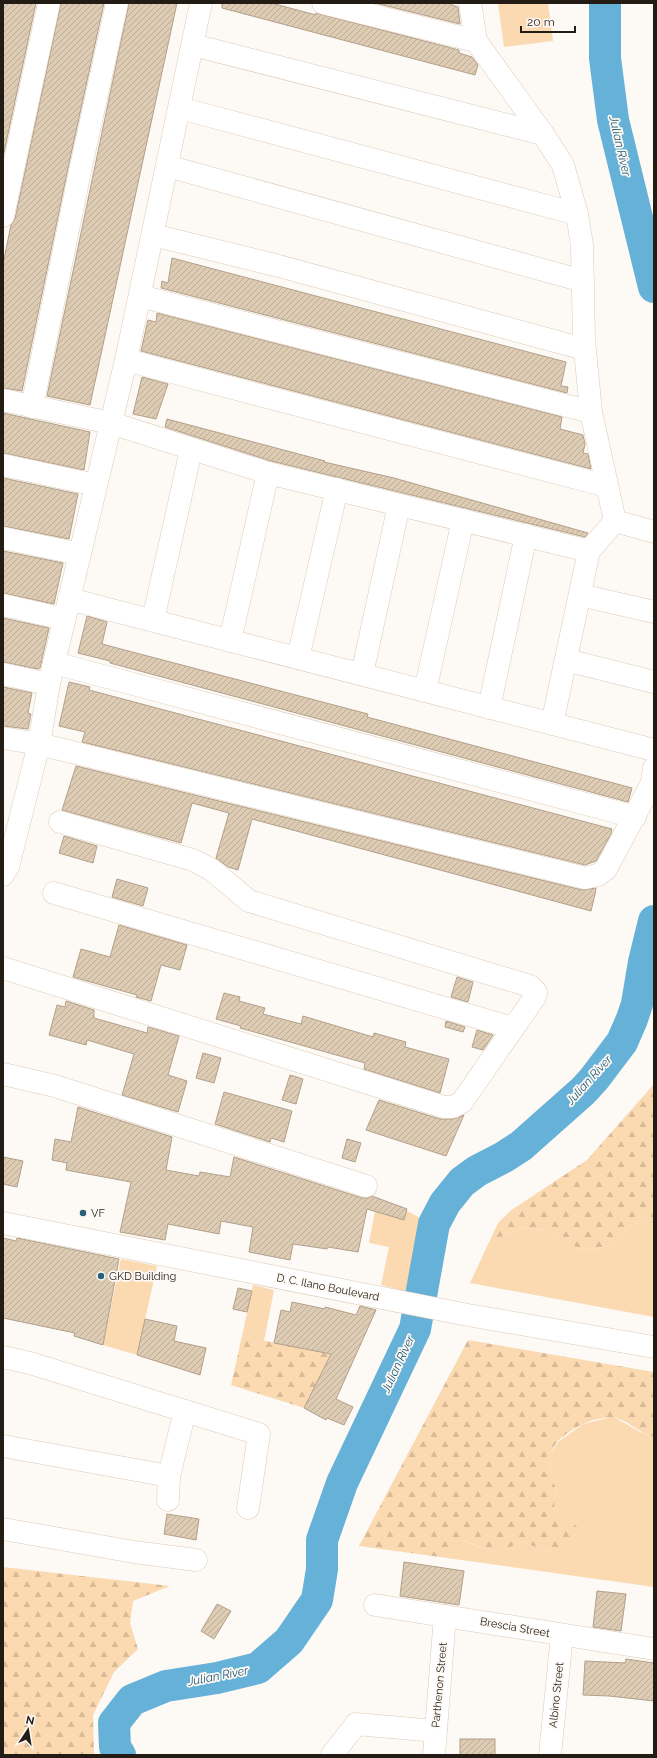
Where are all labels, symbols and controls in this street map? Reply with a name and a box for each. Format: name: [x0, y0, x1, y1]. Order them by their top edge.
scale bar: [521, 8, 575, 34]
text: 20 m: [527, 15, 555, 29]
water label: Julian River: [606, 114, 634, 178]
water label: Julian River: [563, 1052, 615, 1108]
place label: VF: [91, 1207, 105, 1220]
marker: VF: [78, 1208, 88, 1218]
place label: GKD Building: [109, 1270, 176, 1283]
marker: GKD Building: [96, 1271, 106, 1281]
street label: D. C. Ilano Boulevard: [275, 1271, 381, 1304]
water label: Julian River: [378, 1332, 418, 1396]
street label: Brescia Street: [479, 1615, 551, 1640]
street label: Parthenon Street: [429, 1641, 450, 1728]
street label: Albino Street: [547, 1661, 566, 1728]
water label: Julian River: [186, 1663, 250, 1689]
north arrow: [8, 1710, 48, 1750]
text: N: [25, 1713, 35, 1728]

